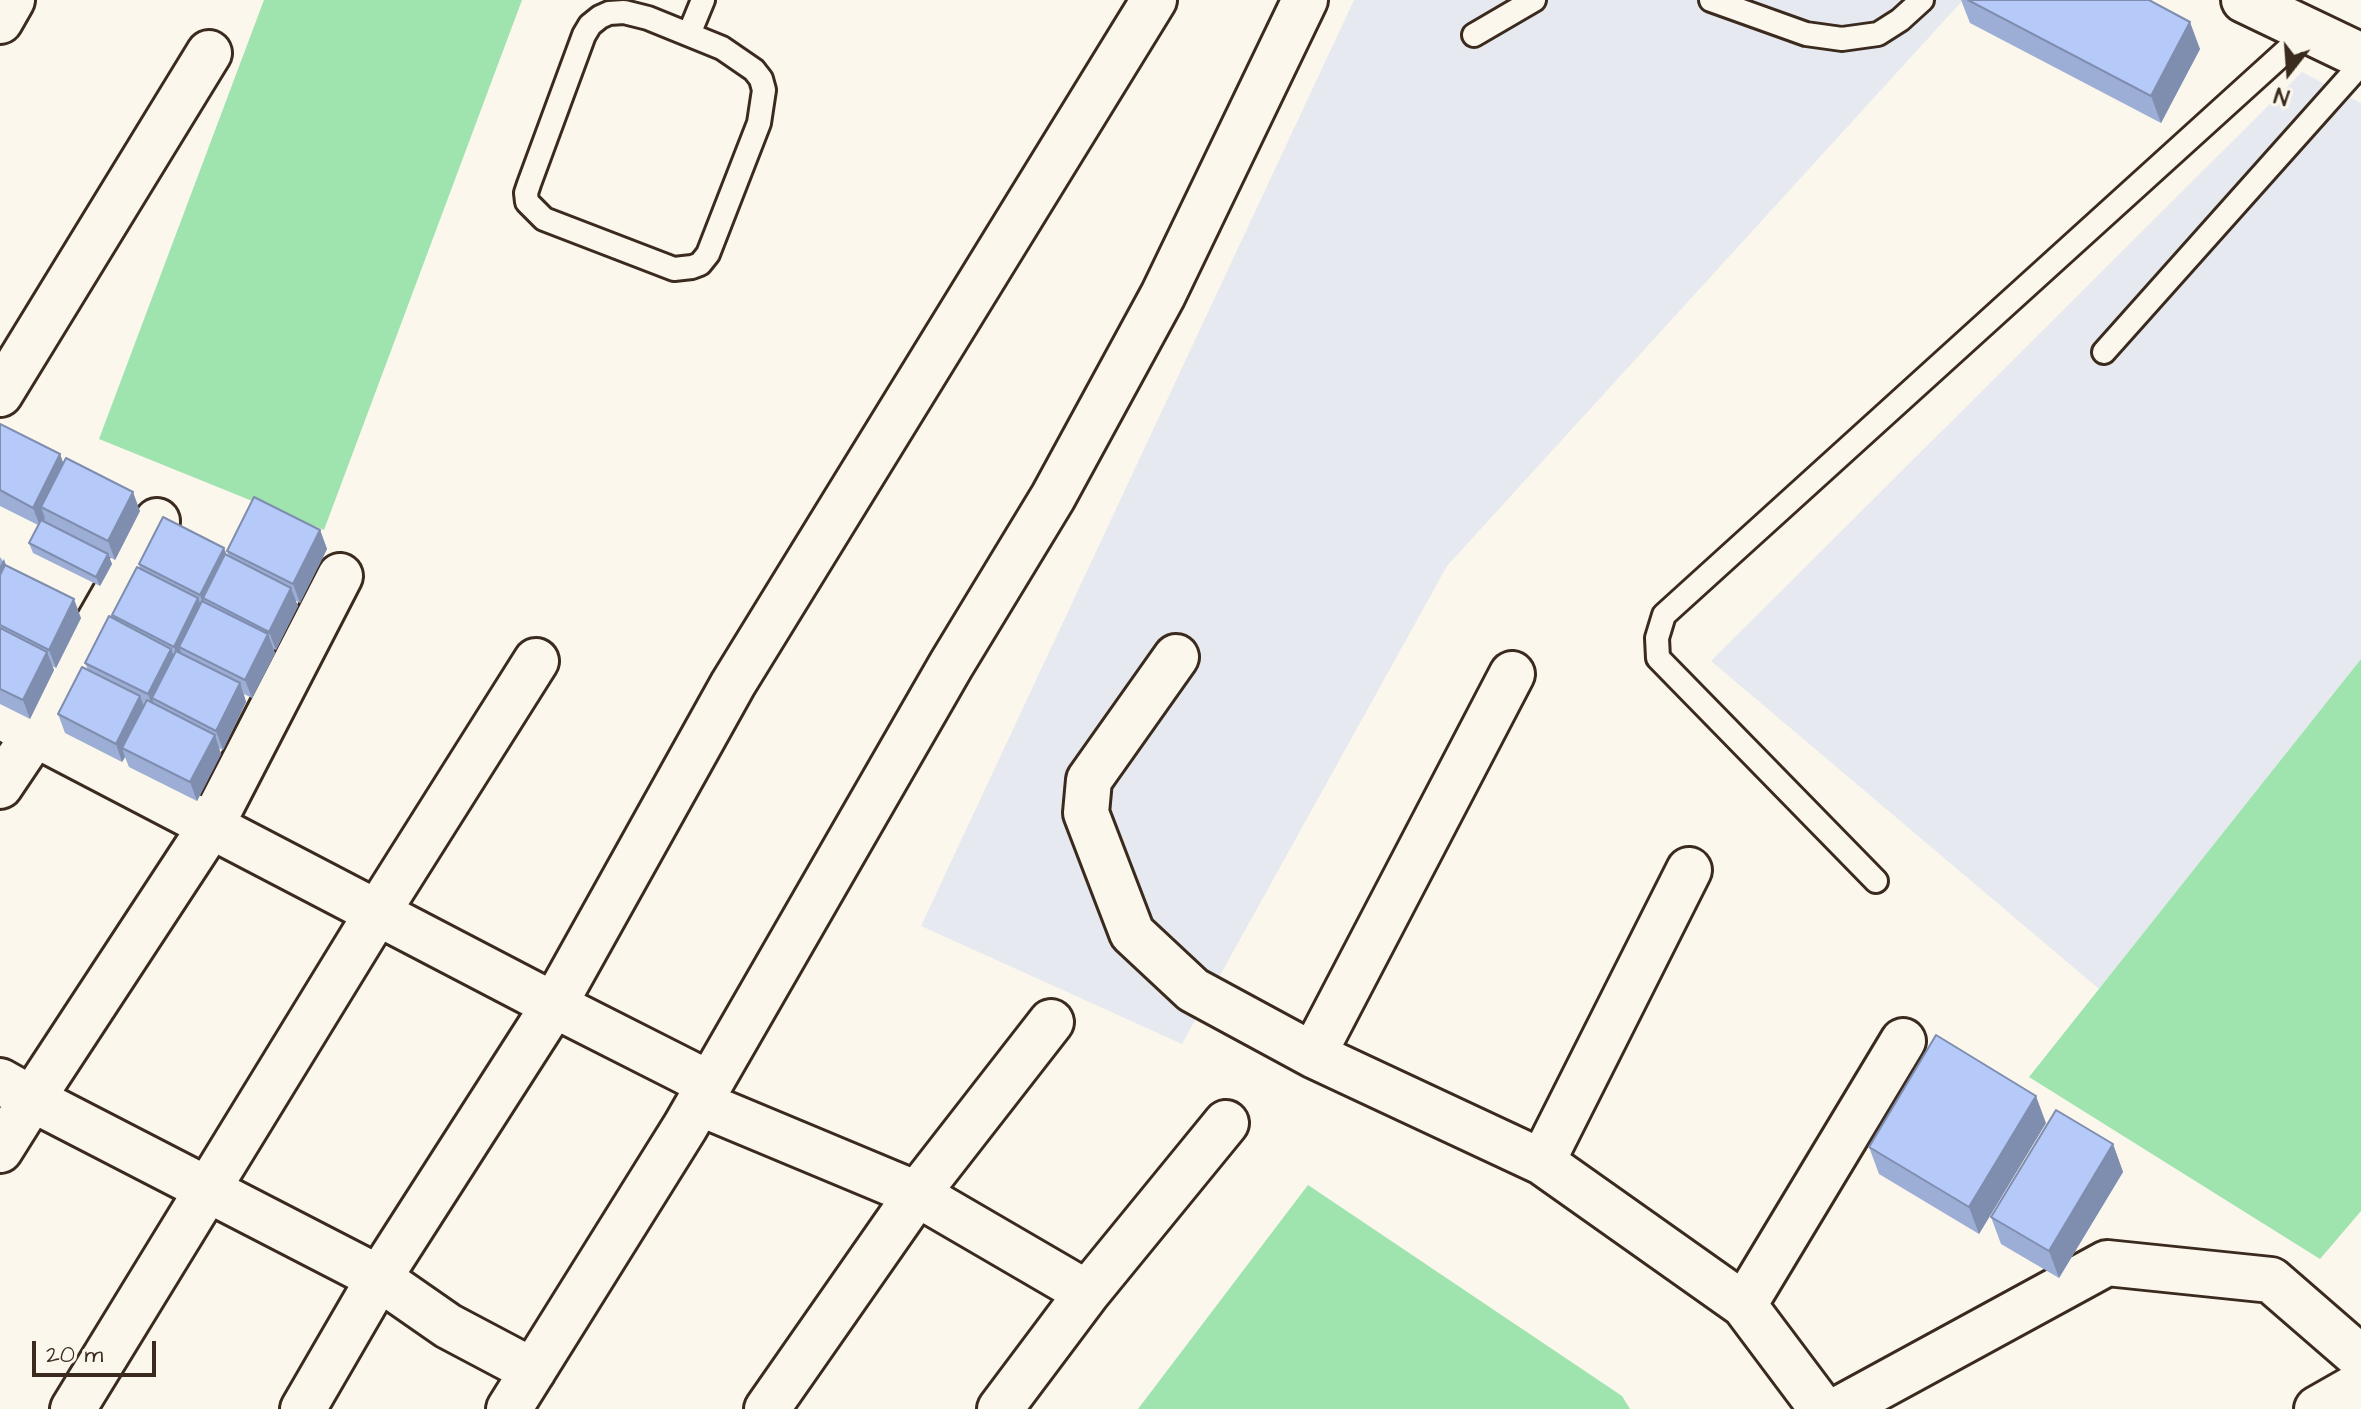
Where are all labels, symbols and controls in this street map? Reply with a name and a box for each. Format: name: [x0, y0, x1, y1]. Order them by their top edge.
north arrow: [2249, 32, 2329, 112]
text: N: [2271, 79, 2293, 112]
scale bar: [36, 1325, 160, 1375]
text: 20 m: [46, 1338, 103, 1372]

